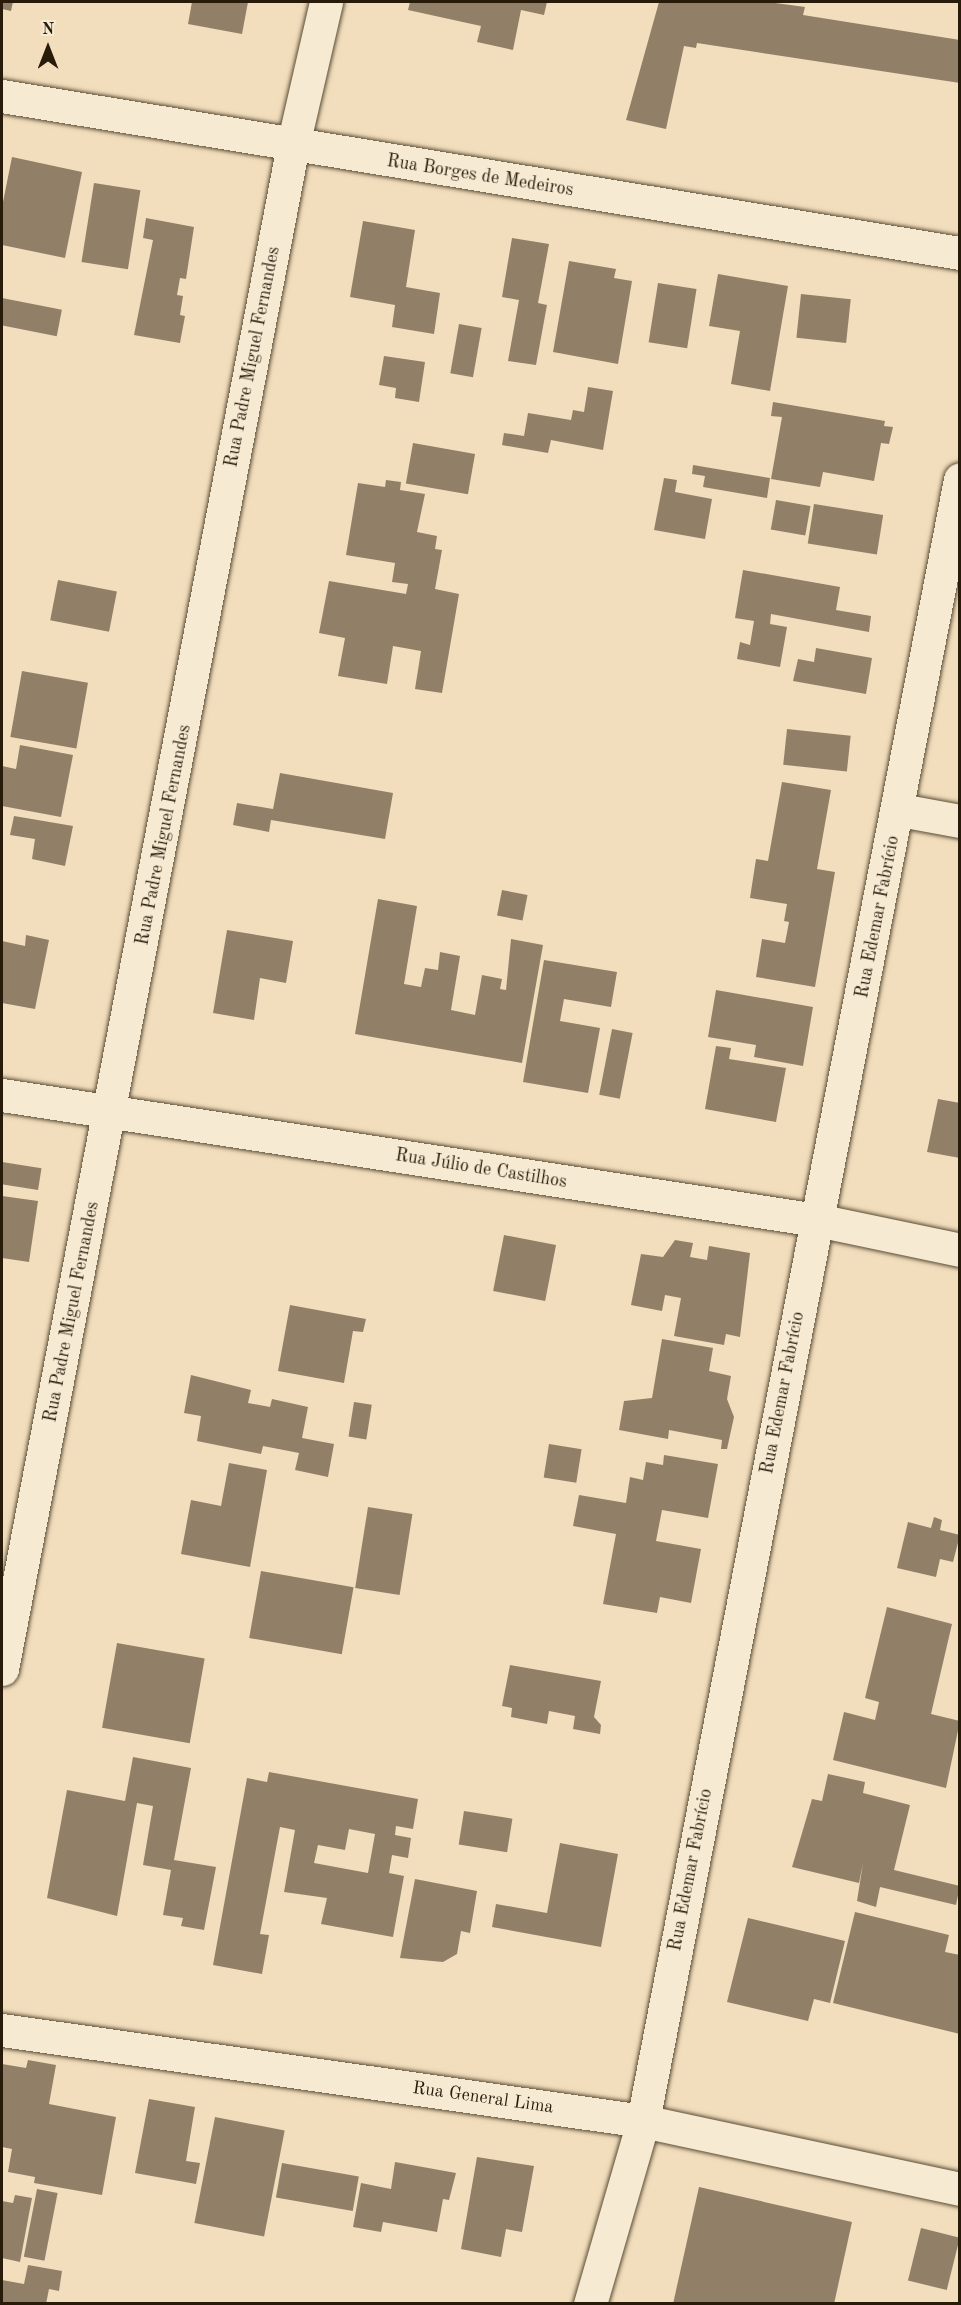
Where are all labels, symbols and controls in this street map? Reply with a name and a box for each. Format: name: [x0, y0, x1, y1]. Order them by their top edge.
north arrow: [18, 18, 78, 78]
text: N: [42, 22, 54, 38]
street label: Rua Borges de Medeiros: [385, 151, 575, 201]
street label: Rua Padre Miguel Fernandes: [221, 245, 285, 469]
street label: Rua Padre Miguel Fernandes: [132, 723, 196, 947]
street label: Rua Edemar Fabrício: [852, 834, 904, 1000]
street label: Rua Júlio de Castilhos: [394, 1145, 568, 1193]
street label: Rua Padre Miguel Fernandes: [40, 1200, 104, 1424]
street label: Rua Edemar Fabrício: [757, 1310, 809, 1476]
street label: Rua Edemar Fabrício: [665, 1787, 717, 1953]
street label: Rua General Lima: [411, 2077, 555, 2119]

